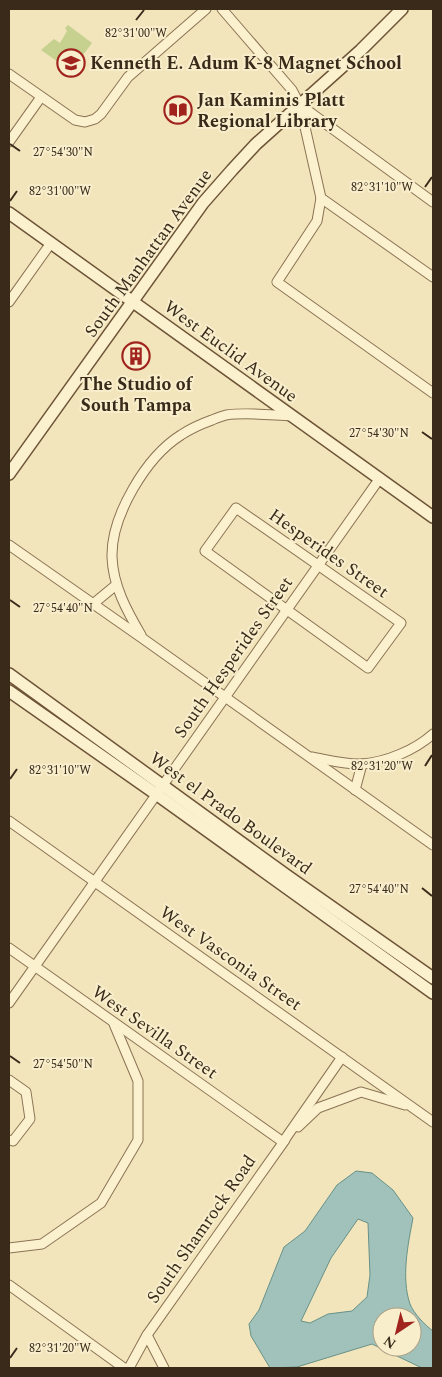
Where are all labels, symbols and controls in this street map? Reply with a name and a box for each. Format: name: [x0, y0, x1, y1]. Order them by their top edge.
text: 82°31'00"W: [105, 24, 167, 43]
school or university icon: Kenneth E. Adum K-8 Magnet School: [56, 48, 86, 78]
place label: Kenneth E. Adum K-8 Magnet School: [90, 50, 402, 77]
place label: Jan Kaminis Platt Regional Library: [197, 87, 345, 135]
library icon: Jan Kaminis Platt Regional Library: [163, 95, 193, 125]
text: 27°54'30"N: [33, 143, 93, 162]
street label: South Manhattan Avenue: [78, 163, 219, 343]
text: 82°31'10"W: [351, 178, 413, 197]
text: 82°31'00"W: [29, 182, 91, 201]
street label: West Euclid Avenue: [158, 294, 303, 409]
building icon: The Studio of South Tampa: [121, 341, 151, 371]
place label: The Studio of South Tampa: [80, 371, 193, 419]
text: 27°54'30"N: [349, 424, 409, 443]
street label: Hesperides Street: [263, 502, 394, 605]
street label: South Hesperides Street: [167, 571, 300, 744]
text: 27°54'40"N: [33, 599, 93, 618]
street label: West el Prado Boulevard: [144, 745, 318, 882]
text: 82°31'20"W: [351, 757, 413, 776]
text: 82°31'10"W: [29, 761, 91, 780]
text: 27°54'40"N: [349, 880, 409, 899]
street label: West Vasconia Street: [154, 899, 307, 1018]
street label: West Sevilla Street: [86, 979, 223, 1086]
text: 27°54'50"N: [33, 1055, 93, 1074]
street label: South Shamrock Road: [140, 1149, 263, 1309]
north arrow: [372, 1307, 422, 1357]
text: N: [379, 1330, 401, 1354]
text: 82°31'20"W: [29, 1339, 91, 1358]

